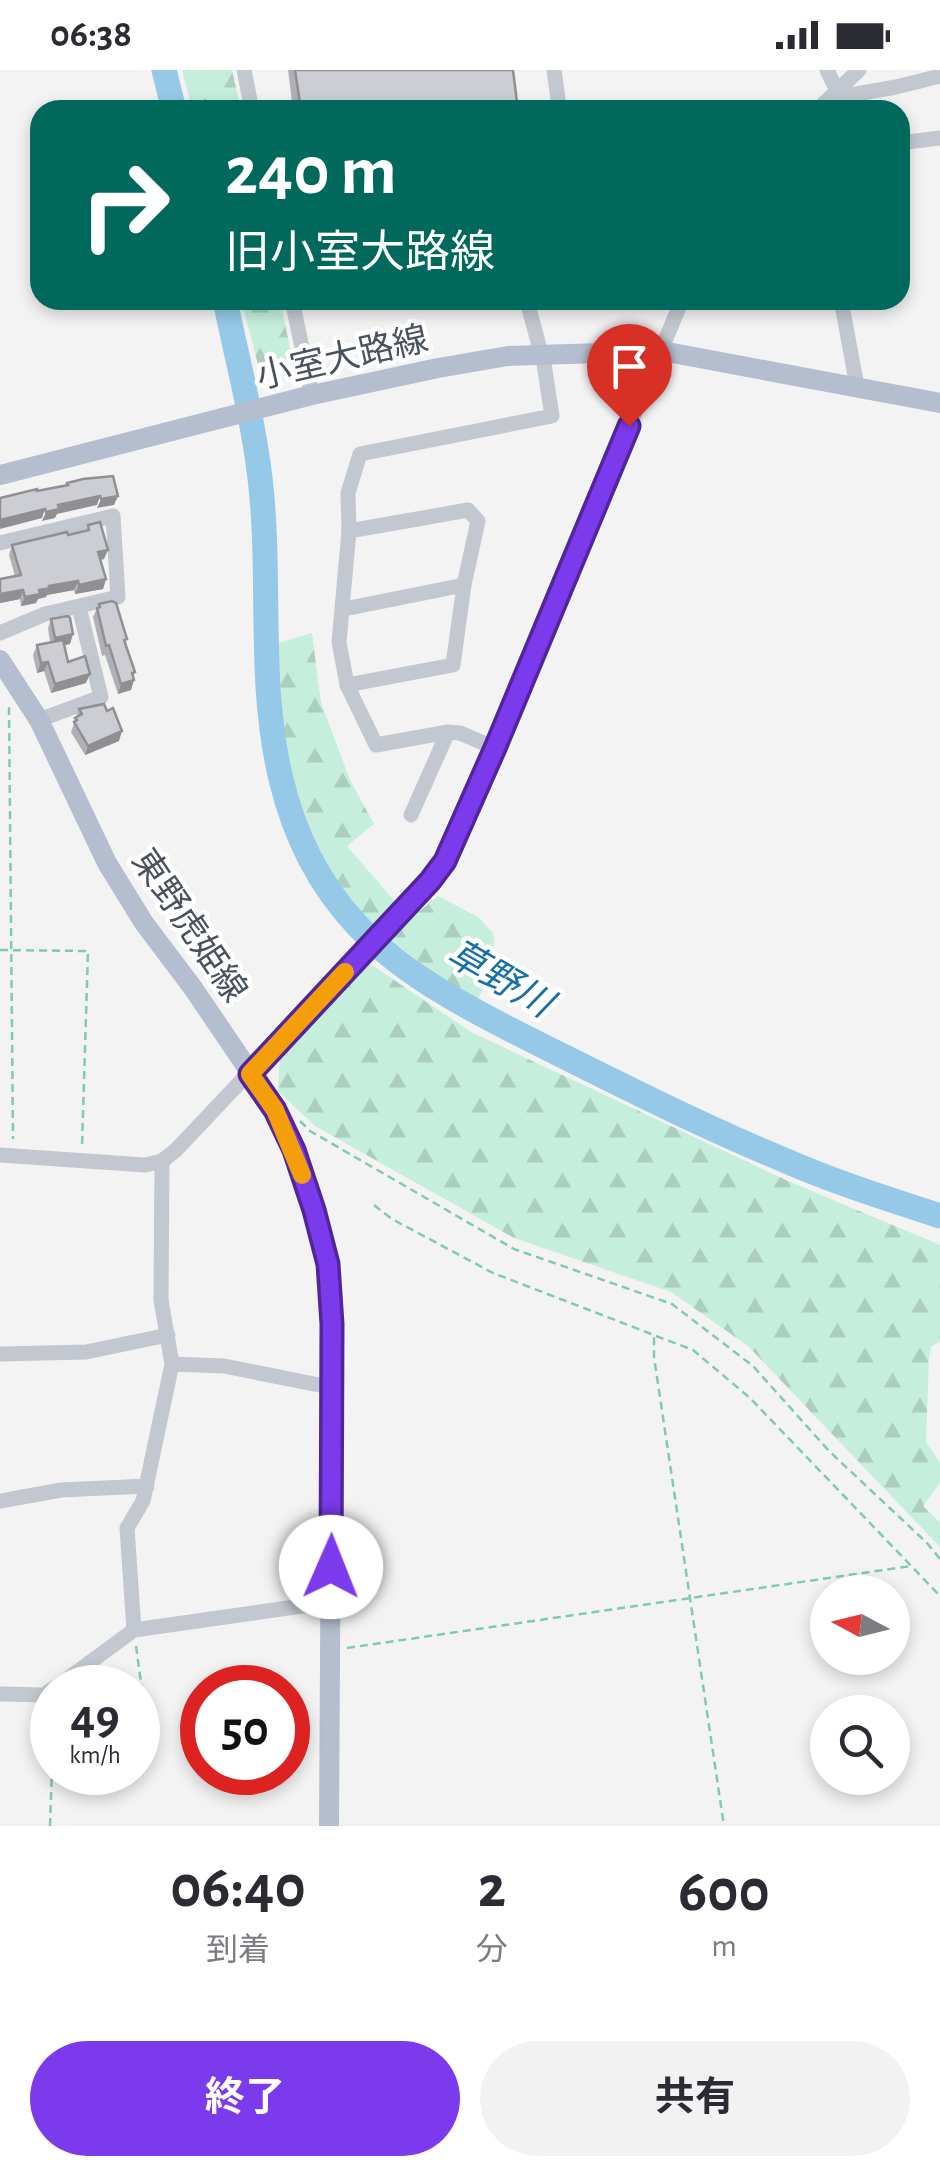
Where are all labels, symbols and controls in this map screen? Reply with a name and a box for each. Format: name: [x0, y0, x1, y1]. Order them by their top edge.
text: 06:38: [50, 16, 132, 54]
text: 240 m: [225, 137, 397, 207]
icon: right: [60, 140, 190, 270]
text: 旧小室大路線: [225, 231, 495, 276]
street label: 小室大路線: [253, 320, 432, 395]
pin: [587, 324, 672, 427]
icon: arrive: [602, 339, 657, 394]
street label: 東野虎姫線: [125, 842, 254, 1008]
water label: 草野川: [440, 933, 562, 1027]
position arrow: [279, 1515, 383, 1619]
north arrow: [810, 1575, 910, 1675]
map controls: [810, 1575, 910, 1795]
speed limit sign: 50: [180, 1665, 310, 1795]
text: 49: [70, 1693, 120, 1743]
button: search: [810, 1695, 910, 1795]
text: km/h: [69, 1743, 121, 1768]
text: 06:40: [170, 1858, 306, 1918]
text: 2: [478, 1858, 506, 1918]
text: 600: [678, 1862, 770, 1922]
text: m: [711, 1930, 737, 1962]
text: 到着: [206, 1934, 270, 1966]
text: 分: [476, 1934, 508, 1966]
button: 終了: [30, 2041, 460, 2156]
button: 共有: [480, 2041, 910, 2156]

